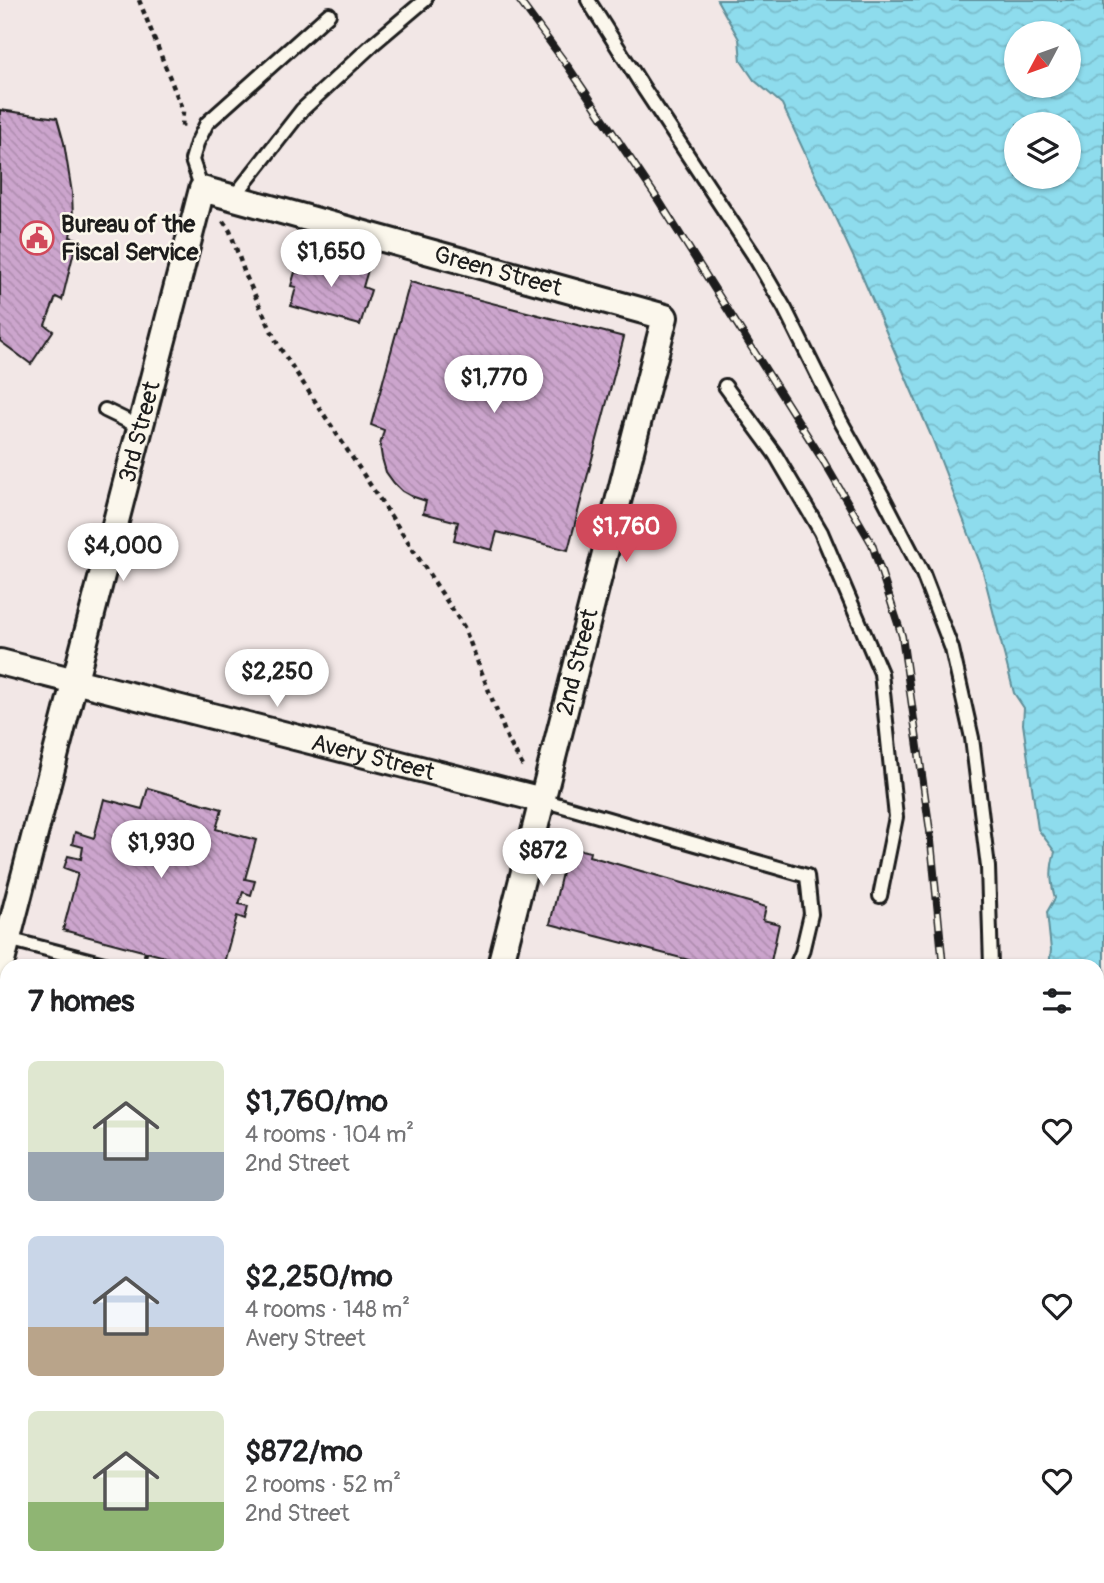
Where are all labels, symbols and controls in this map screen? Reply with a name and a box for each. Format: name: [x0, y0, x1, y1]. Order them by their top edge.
north arrow: [1004, 21, 1082, 98]
map controls: [1004, 21, 1081, 189]
button: layers: [1004, 112, 1081, 189]
place label: Bureau of the Fiscal Service: [61, 210, 199, 267]
public building icon: Bureau of the Fiscal Service: [18, 219, 56, 257]
pin: $1,650: [274, 230, 388, 289]
text: $1,650: [297, 237, 365, 266]
street label: Green Street: [431, 240, 565, 303]
pin: $1,770: [437, 356, 551, 415]
text: $1,770: [460, 363, 528, 392]
street label: 3rd Street: [113, 378, 167, 486]
pin: $1,760: [569, 504, 683, 564]
text: $1,760: [592, 512, 660, 541]
pin: $4,000: [66, 524, 180, 583]
text: $4,000: [84, 531, 162, 560]
street label: 2nd Street: [550, 605, 605, 719]
pin: $2,250: [220, 650, 334, 709]
text: $2,250: [241, 657, 313, 686]
street label: Avery Street: [308, 728, 438, 787]
pin: $1,930: [104, 820, 218, 880]
text: $1,930: [127, 828, 195, 857]
pin: $872: [502, 828, 584, 888]
text: $872: [518, 836, 568, 865]
icon: filters: [1038, 982, 1076, 1020]
text: 7 homes: [28, 983, 135, 1020]
text: $1,760/mo: [245, 1083, 388, 1120]
icon: home: [84, 1089, 168, 1173]
icon: heart: [1038, 1112, 1076, 1150]
text: 4 rooms · 104 m²: [245, 1120, 414, 1149]
text: 2nd Street: [245, 1149, 350, 1178]
text: $2,250/mo: [245, 1258, 393, 1295]
icon: home: [84, 1264, 168, 1348]
icon: heart: [1038, 1287, 1076, 1325]
text: 4 rooms · 148 m²: [245, 1295, 410, 1324]
text: Avery Street: [245, 1324, 366, 1353]
text: $872/mo: [245, 1433, 363, 1470]
icon: home: [84, 1439, 168, 1523]
icon: heart: [1038, 1462, 1076, 1500]
text: 2 rooms · 52 m²: [245, 1470, 401, 1499]
text: 2nd Street: [245, 1499, 350, 1528]

